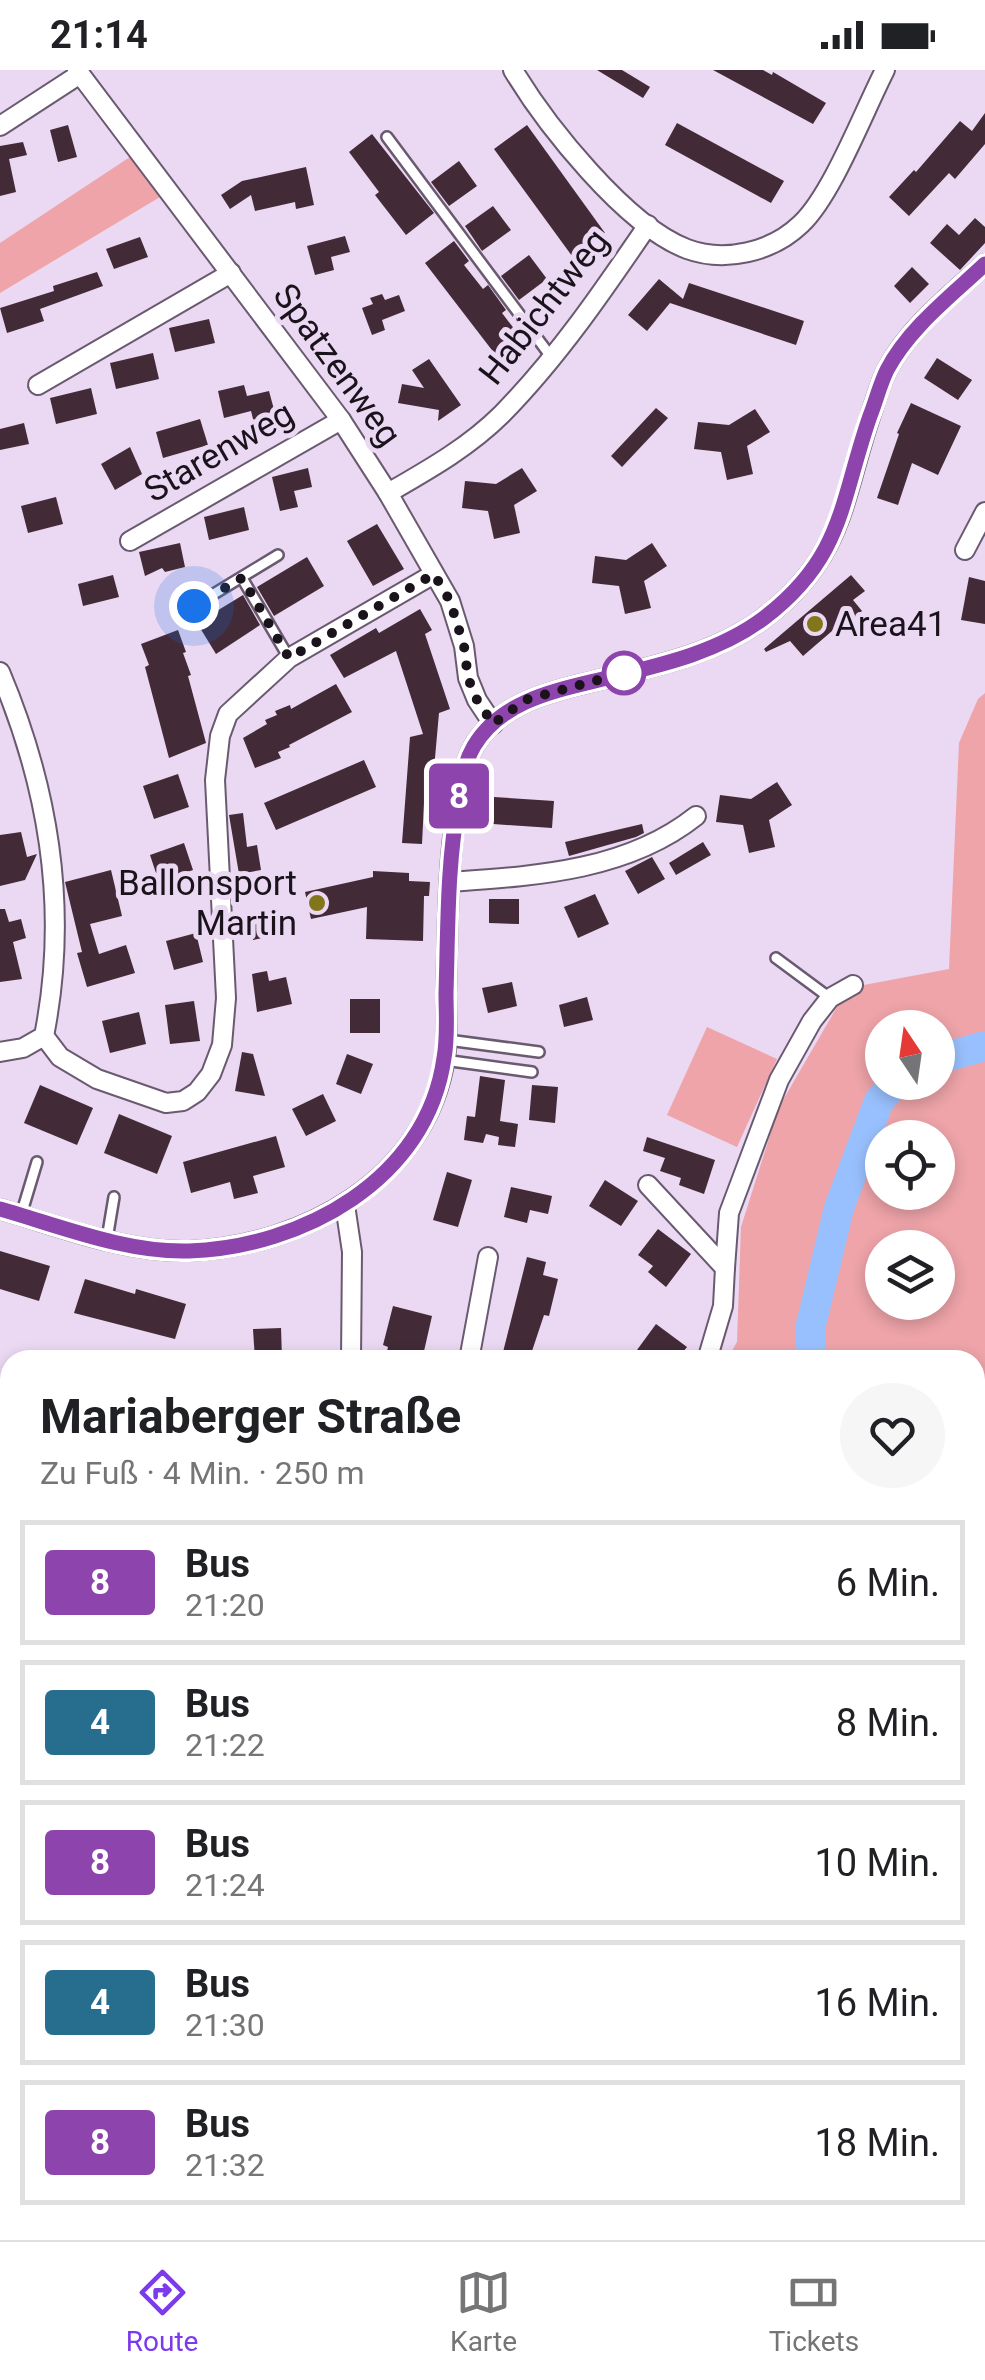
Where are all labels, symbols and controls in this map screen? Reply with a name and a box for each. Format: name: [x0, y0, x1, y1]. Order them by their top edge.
text: 21:14: [50, 13, 148, 57]
street label: Habichtweg: [471, 221, 617, 393]
street label: Spatzenweg: [264, 276, 410, 454]
street label: Starenweg: [137, 393, 301, 511]
your location: [169, 581, 219, 631]
place label: Area41: [835, 604, 946, 645]
marker: Area41: [804, 613, 826, 635]
unlabelled marker: [603, 652, 645, 694]
line badge: 8: [426, 764, 492, 828]
text: 8: [449, 776, 469, 817]
place label: Ballonsport Martin: [118, 863, 297, 944]
marker: Ballonsport Martin: [306, 892, 328, 914]
north arrow: [865, 1010, 955, 1100]
map controls: [865, 1010, 955, 1320]
button: locate: [865, 1120, 955, 1210]
button: layers: [865, 1230, 955, 1320]
button: heart: [840, 1383, 945, 1488]
text: Mariaberger Straße: [40, 1388, 461, 1445]
text: Zu Fuß · 4 Min. · 250 m: [40, 1454, 365, 1492]
text: Bus: [185, 1542, 250, 1586]
text: 6 Min.: [836, 1561, 940, 1605]
text: 8: [90, 1562, 110, 1603]
text: 21:20: [185, 1586, 265, 1624]
text: Bus: [185, 1682, 250, 1726]
text: 8 Min.: [836, 1701, 940, 1745]
text: 4: [90, 1702, 110, 1743]
text: 21:22: [185, 1726, 265, 1764]
text: Bus: [185, 1822, 250, 1866]
text: 10 Min.: [814, 1841, 940, 1885]
text: 8: [90, 1842, 110, 1883]
text: 21:24: [185, 1866, 265, 1904]
text: Bus: [185, 1962, 250, 2006]
text: 16 Min.: [814, 1981, 940, 2025]
text: 4: [90, 1982, 110, 2023]
text: 21:30: [185, 2006, 265, 2044]
text: Bus: [185, 2102, 250, 2146]
text: 18 Min.: [814, 2121, 940, 2165]
text: 8: [90, 2122, 110, 2163]
text: 21:32: [185, 2146, 265, 2184]
tab: Route: [126, 2265, 198, 2358]
tab: Karte: [450, 2265, 517, 2358]
tab: Tickets: [769, 2265, 859, 2358]

